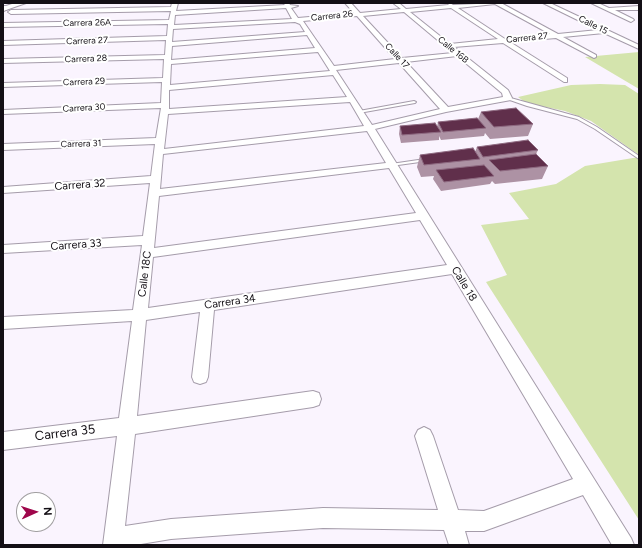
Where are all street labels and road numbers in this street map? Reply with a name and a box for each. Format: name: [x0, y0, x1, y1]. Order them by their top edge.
street label: Carrera 26: [311, 8, 353, 24]
street label: Calle 15: [577, 13, 609, 37]
street label: Carrera 26A: [63, 17, 111, 29]
street label: Carrera 27: [506, 30, 548, 46]
street label: Calle 16B: [435, 34, 471, 66]
street label: Carrera 27: [66, 35, 108, 47]
street label: Calle 17: [383, 41, 411, 71]
street label: Carrera 28: [65, 53, 107, 65]
street label: Carrera 29: [63, 76, 105, 88]
street label: Carrera 30: [62, 101, 106, 115]
street label: Carrera 31: [61, 138, 101, 150]
street label: Carrera 32: [54, 177, 106, 193]
street label: Carrera 33: [50, 237, 102, 253]
street label: Calle 18C: [136, 250, 154, 298]
street label: Calle 18: [448, 264, 480, 304]
street label: Carrera 34: [203, 292, 257, 312]
street label: Carrera 35: [34, 422, 96, 444]

